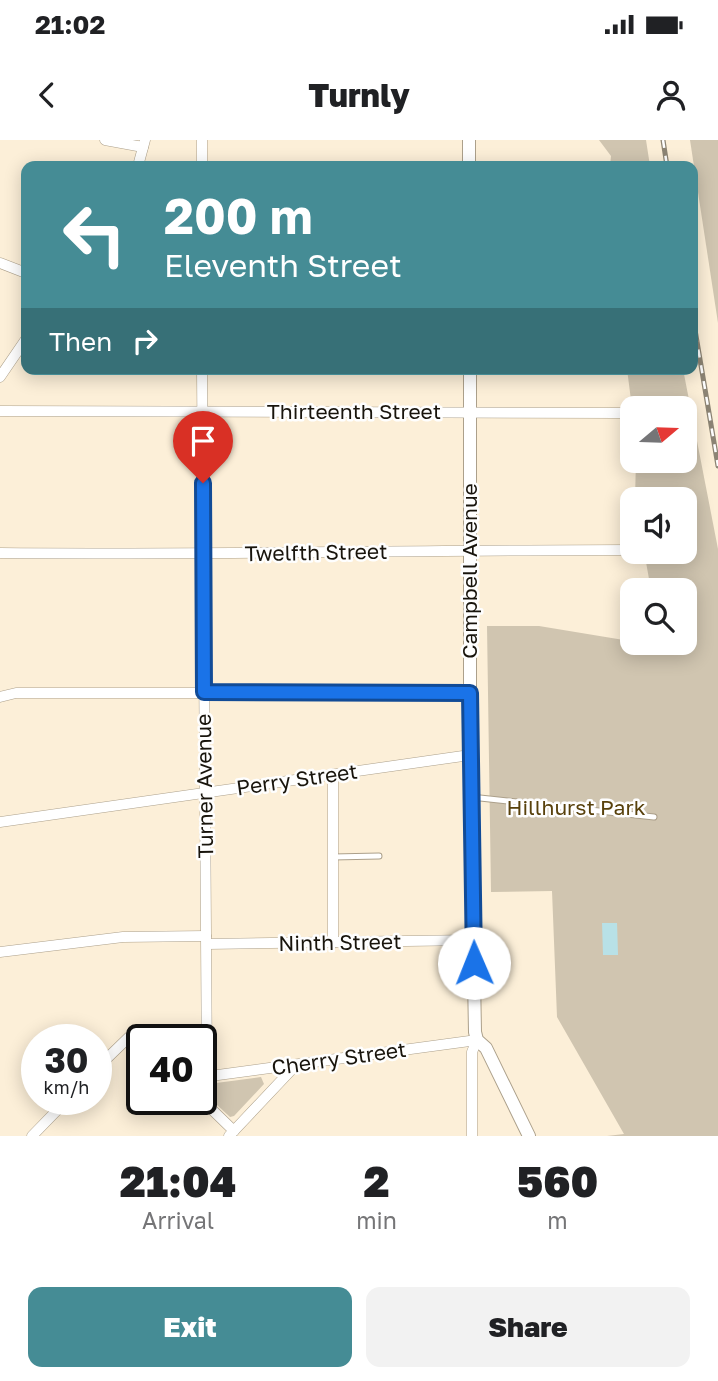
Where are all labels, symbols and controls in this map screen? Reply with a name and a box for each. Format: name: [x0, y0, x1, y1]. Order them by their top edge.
text: 21:02: [35, 9, 105, 40]
icon: back: [28, 76, 66, 114]
text: Turnly: [308, 76, 410, 114]
icon: person: [652, 76, 690, 114]
text: 200 m: [164, 186, 313, 245]
icon: left: [49, 189, 140, 280]
text: Eleventh Street: [164, 246, 402, 284]
icon: right: [126, 322, 164, 360]
text: Then: [49, 326, 112, 357]
north arrow: [620, 396, 696, 472]
map controls: [620, 396, 697, 655]
street label: Thirteenth Street: [267, 398, 441, 424]
pin: [173, 411, 233, 483]
icon: arrive: [184, 422, 222, 460]
street label: Campbell Avenue: [456, 483, 482, 659]
button: sound: [620, 487, 697, 564]
street label: Twelfth Street: [244, 538, 388, 566]
button: search: [620, 578, 697, 655]
street label: Turner Avenue: [190, 713, 218, 859]
street label: Perry Street: [235, 758, 359, 800]
park label: Hillhurst Park: [506, 794, 646, 820]
position arrow: [437, 926, 511, 1000]
street label: Ninth Street: [278, 928, 402, 956]
speed limit sign: 40: [126, 1024, 217, 1115]
street label: Cherry Street: [270, 1036, 408, 1080]
text: 30: [44, 1039, 89, 1081]
text: km/h: [44, 1076, 89, 1098]
text: 21:04: [120, 1156, 236, 1206]
text: 2: [363, 1156, 390, 1206]
text: 560: [517, 1156, 598, 1206]
text: Arrival: [142, 1206, 214, 1234]
text: min: [356, 1206, 397, 1234]
text: m: [547, 1206, 568, 1234]
button: Exit: [28, 1287, 352, 1367]
button: Share: [366, 1287, 690, 1367]

